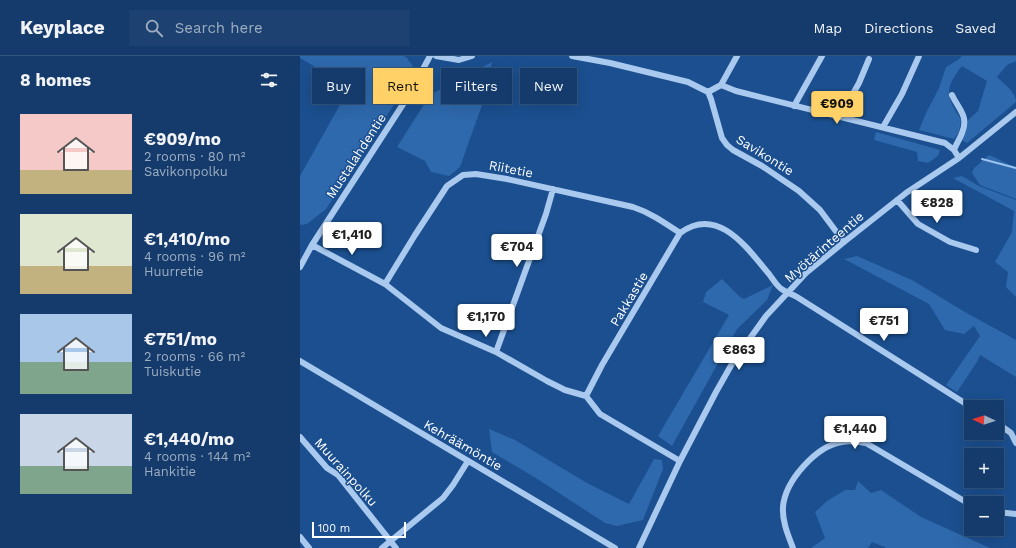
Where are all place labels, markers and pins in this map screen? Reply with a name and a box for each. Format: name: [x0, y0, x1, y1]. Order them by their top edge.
pin: €909: [813, 91, 861, 125]
pin: €828: [913, 190, 961, 224]
pin: €1,410: [319, 222, 385, 256]
pin: €704: [493, 234, 541, 268]
pin: €1,170: [453, 304, 519, 338]
pin: €751: [860, 308, 908, 342]
pin: €863: [715, 337, 763, 371]
pin: €1,440: [822, 416, 888, 450]

